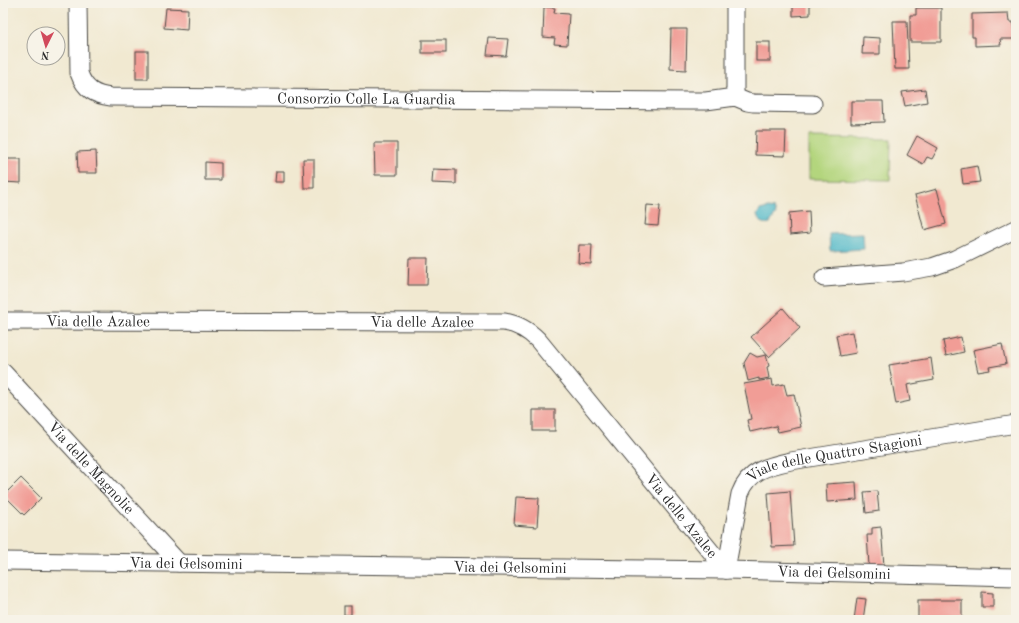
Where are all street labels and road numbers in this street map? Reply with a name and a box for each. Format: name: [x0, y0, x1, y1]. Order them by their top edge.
street label: Consorzio Colle La Guardia: [277, 92, 456, 108]
street label: Via delle Azalee: [46, 315, 150, 330]
street label: Via delle Azalee: [370, 316, 474, 331]
street label: Via delle Magnolie: [44, 420, 136, 518]
street label: Viale delle Quattro Stagioni: [744, 434, 923, 486]
street label: Via delle Azalee: [642, 472, 719, 562]
street label: Via dei Gelsomini: [129, 557, 243, 573]
street label: Via dei Gelsomini: [453, 561, 567, 577]
street label: Via dei Gelsomini: [777, 565, 891, 583]

